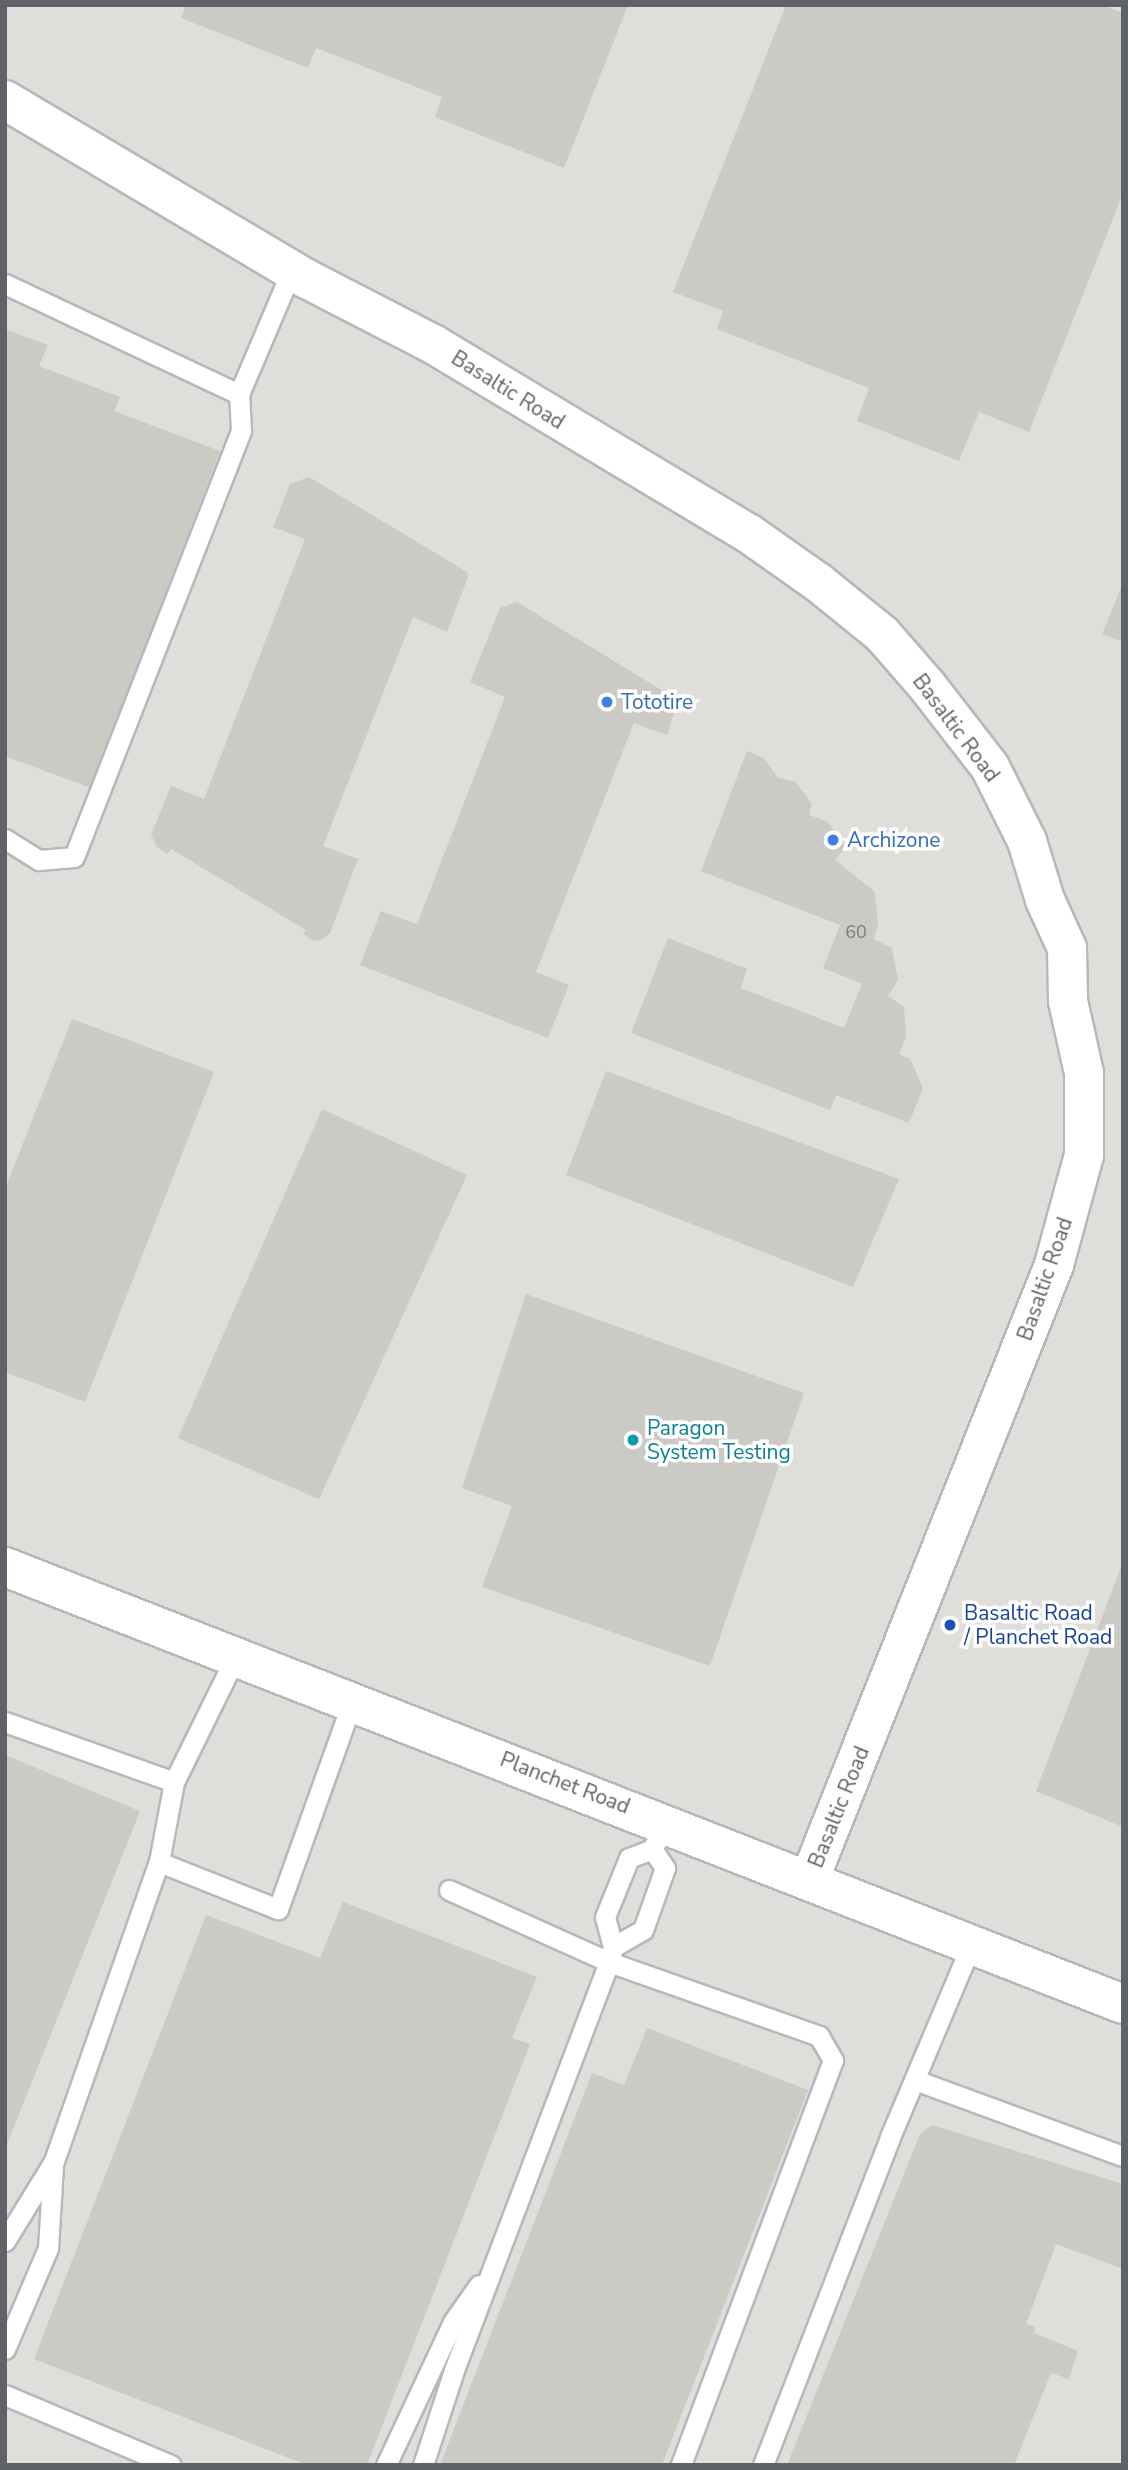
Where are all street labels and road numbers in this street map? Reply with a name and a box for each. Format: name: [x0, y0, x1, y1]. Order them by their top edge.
street label: Basaltic Road: [447, 345, 569, 435]
street label: Basaltic Road: [907, 669, 1005, 787]
street label: Basaltic Road: [1012, 1214, 1078, 1344]
street label: Basaltic Road: [803, 1743, 875, 1871]
street label: Planchet Road: [497, 1747, 633, 1819]

